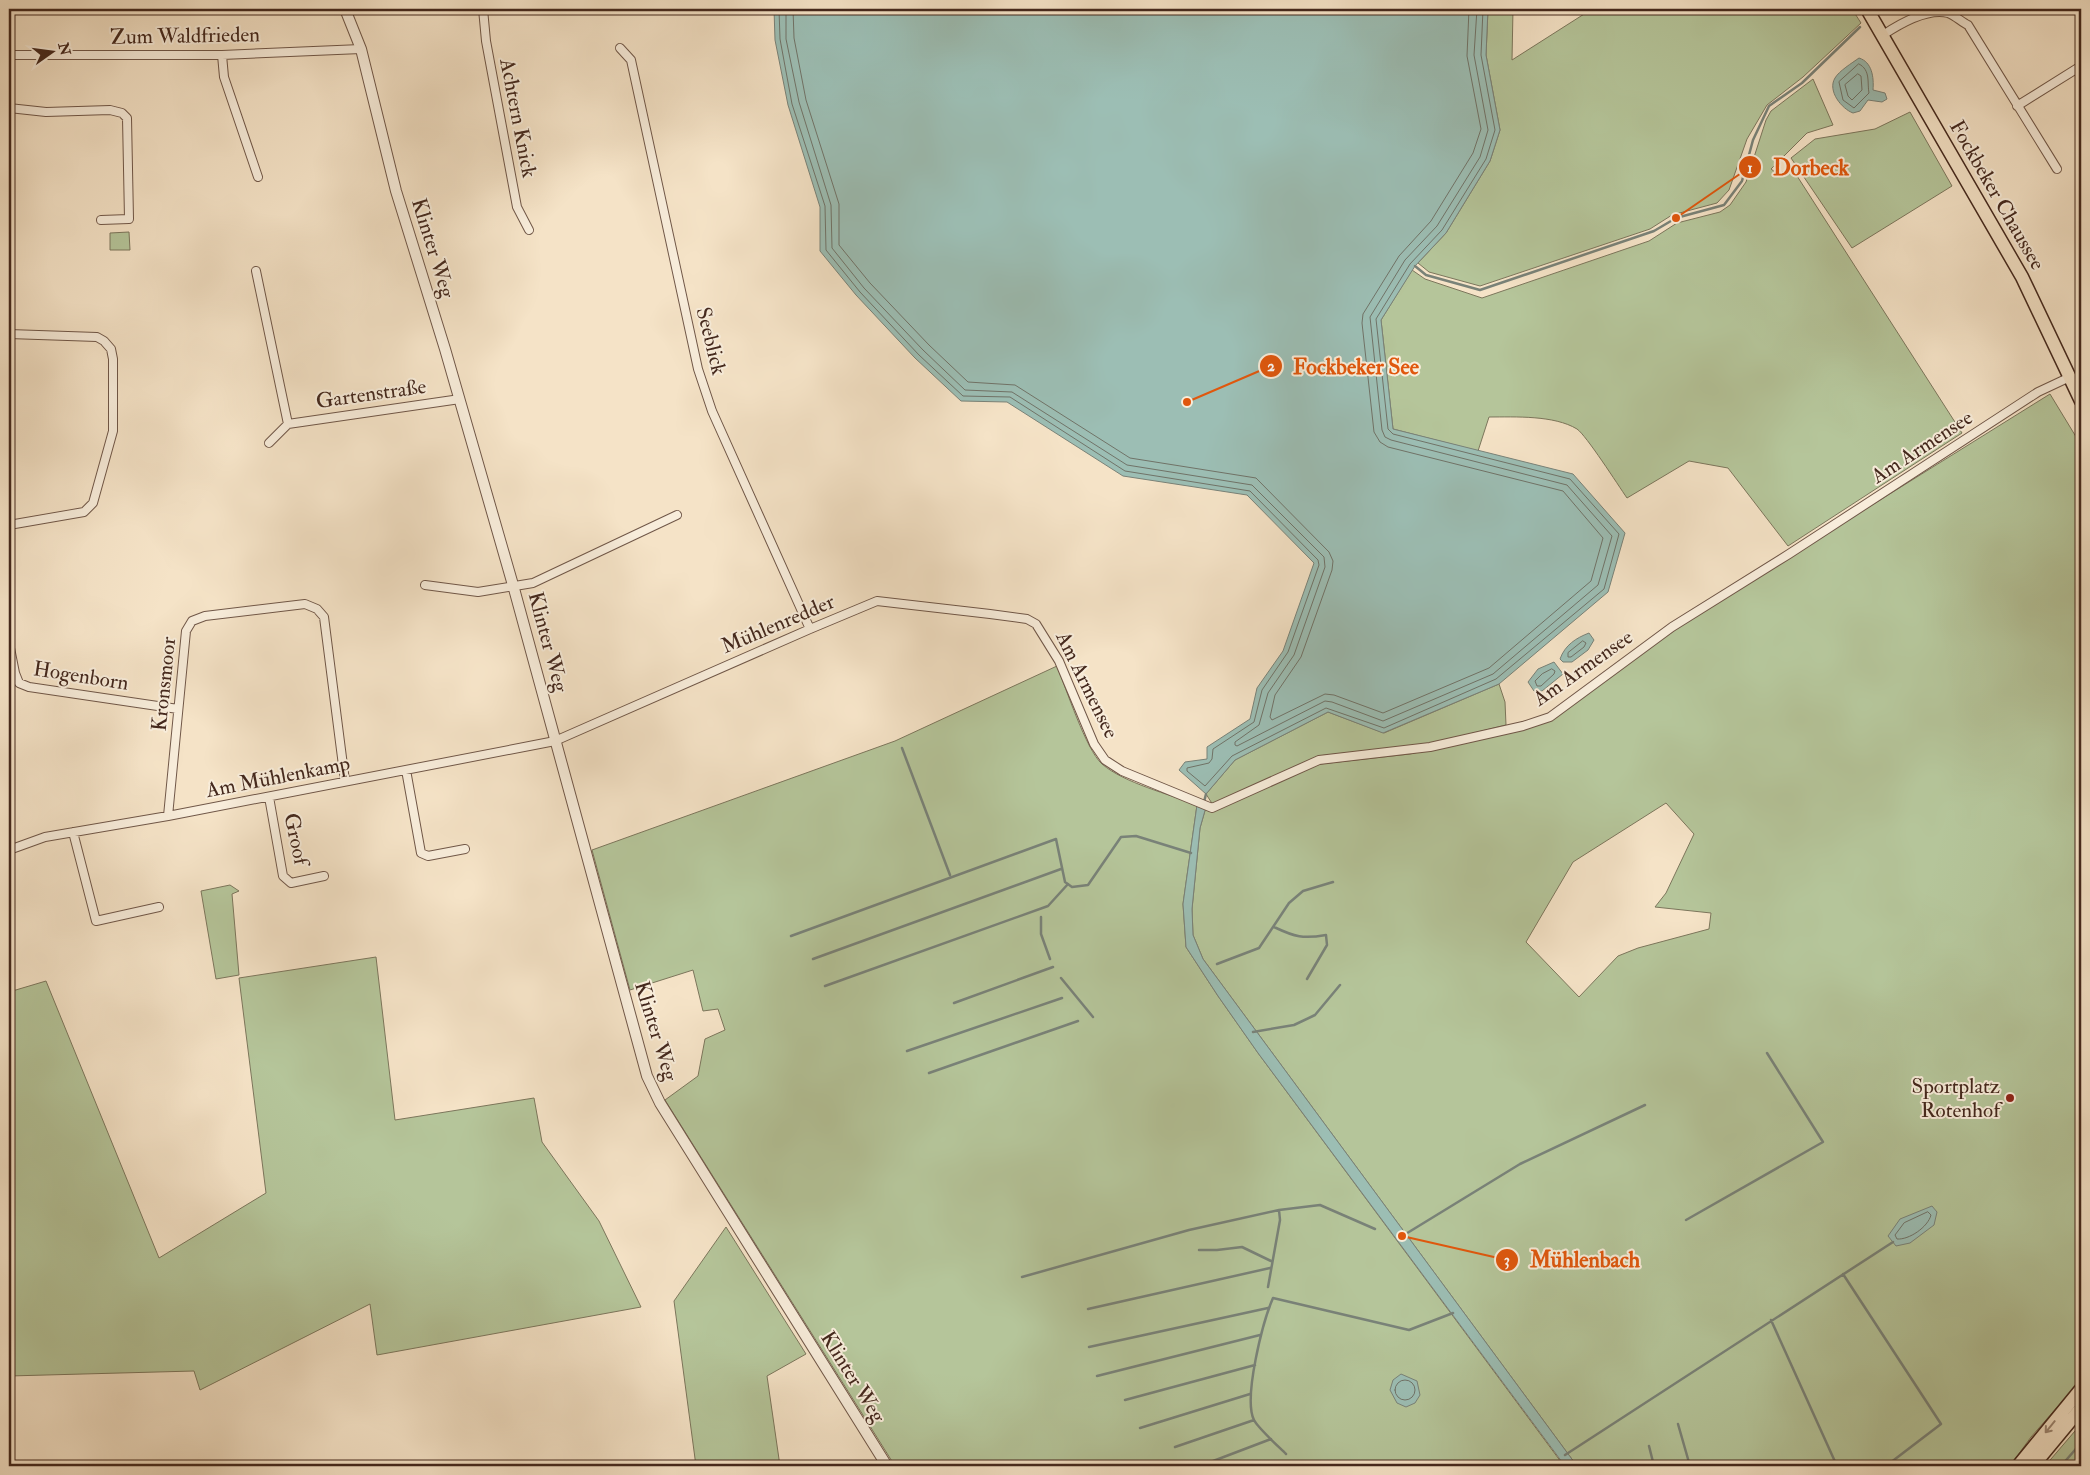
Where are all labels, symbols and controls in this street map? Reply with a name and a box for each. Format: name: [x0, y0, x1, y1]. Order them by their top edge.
street label: Zum Waldfrieden: [110, 21, 260, 51]
north arrow: [28, 28, 78, 78]
text: N: [54, 40, 74, 58]
street label: Achtern Knick: [493, 55, 543, 180]
street label: Fockbeker Chaussee: [1943, 115, 2051, 275]
callout: Dorbeck: [1738, 149, 1859, 186]
text: Dorbeck: [1773, 154, 1850, 182]
text: 1: [1747, 159, 1753, 178]
street label: Klinter Weg: [405, 195, 461, 302]
street label: Seeblick: [690, 304, 732, 378]
callout: Fockbeker See: [1258, 347, 1429, 384]
text: Fockbeker See: [1293, 353, 1420, 381]
text: 2: [1267, 357, 1275, 376]
street label: Gartenstraße: [314, 373, 428, 415]
street label: Am Armensee: [1865, 404, 1978, 490]
street label: Mühlenredder: [717, 588, 839, 660]
street label: Klinter Weg: [522, 589, 575, 696]
street label: Am Armensee: [1527, 624, 1638, 713]
street label: Am Armensee: [1049, 626, 1125, 743]
street label: Kronsmoor: [146, 635, 182, 733]
street label: Hogenborn: [31, 655, 131, 697]
street label: Am Mühlenkamp: [203, 750, 352, 804]
street label: Groof: [277, 811, 315, 871]
street label: Klinter Weg: [628, 978, 684, 1085]
place label: Sportplatz Rotenhof: [1912, 1073, 2003, 1124]
marker: Sportplatz Rotenhof: [2004, 1092, 2016, 1104]
callout: Mühlenbach: [1495, 1241, 1650, 1278]
text: Mühlenbach: [1529, 1246, 1641, 1274]
text: 3: [1504, 1251, 1510, 1270]
street label: Klinter Weg: [814, 1326, 892, 1428]
one-way arrow: [2045, 1420, 2056, 1433]

